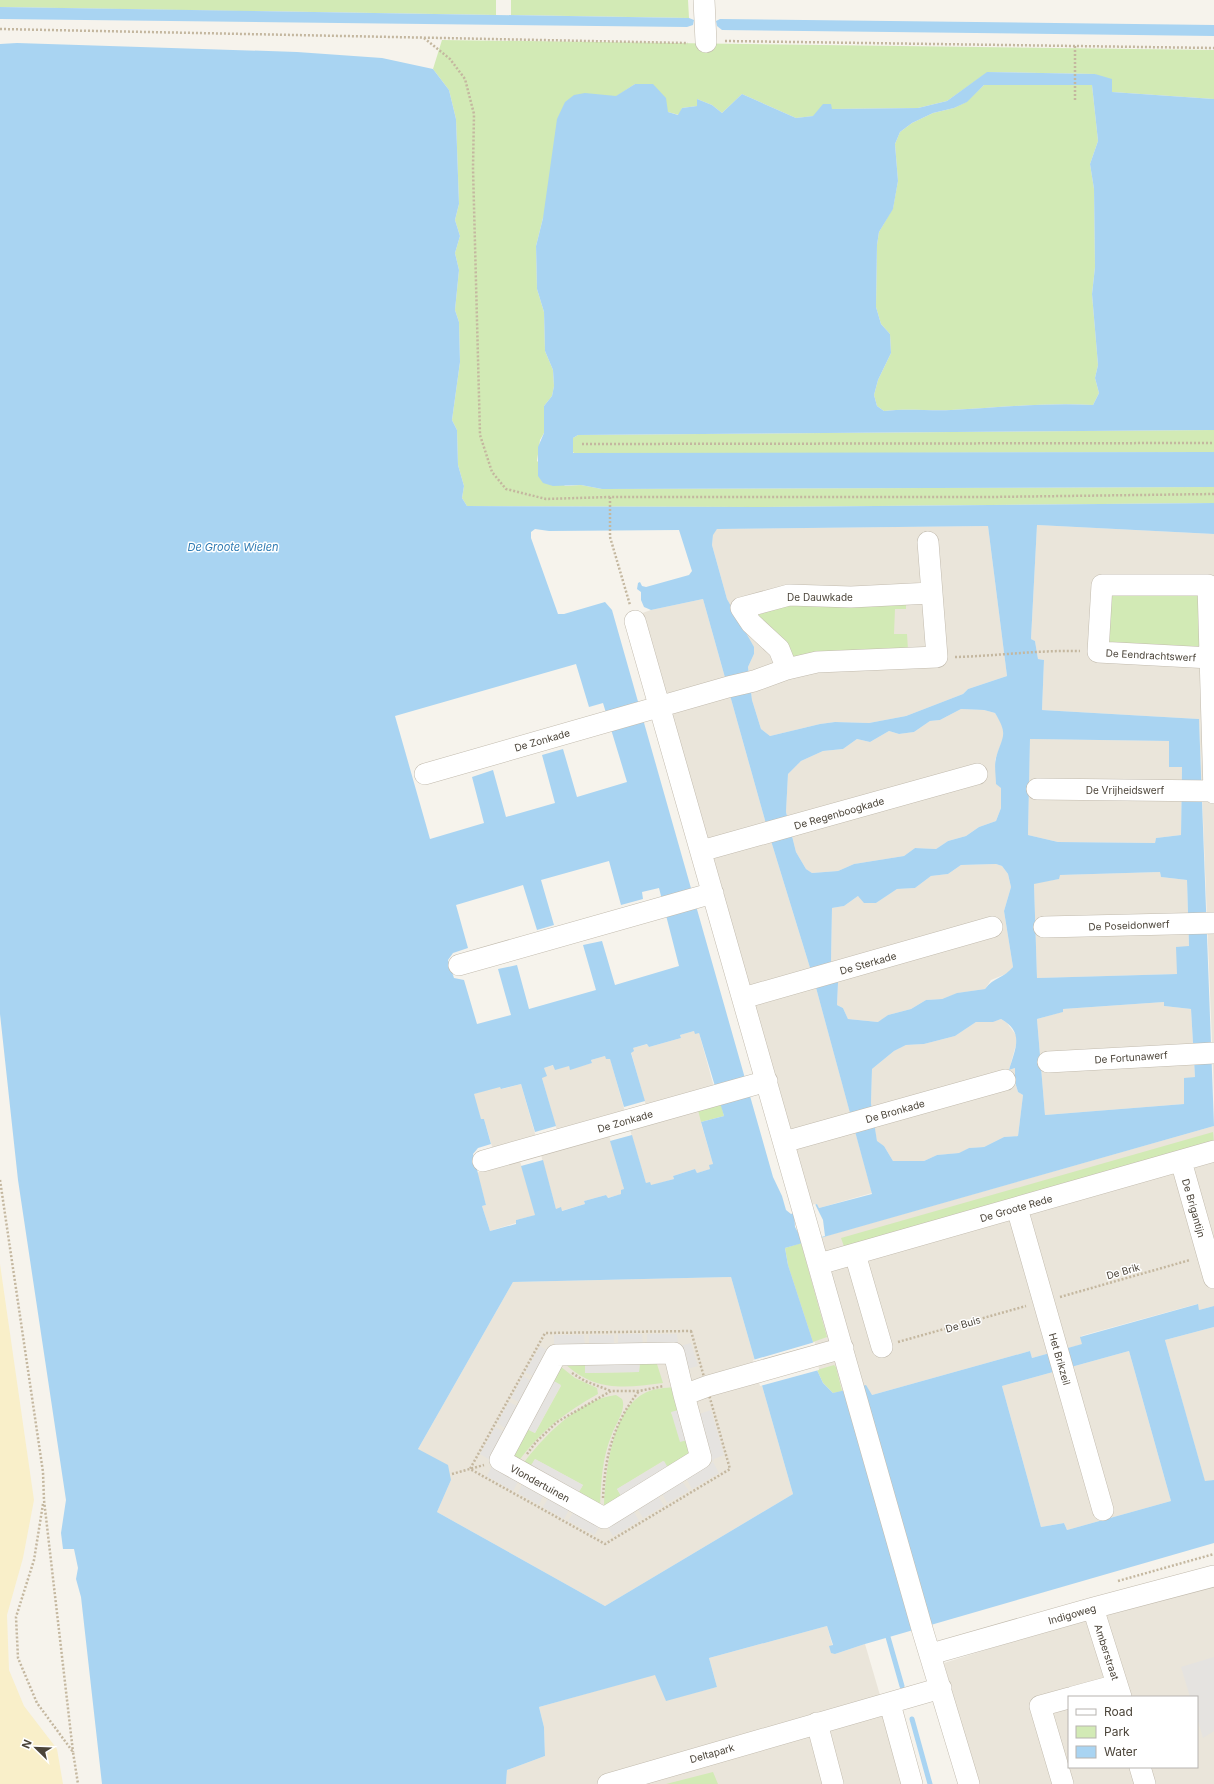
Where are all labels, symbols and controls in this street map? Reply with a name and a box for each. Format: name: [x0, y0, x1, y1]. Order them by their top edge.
water label: De Groote Wielen: [188, 540, 279, 554]
street label: De Dauwkade: [787, 591, 853, 603]
street label: De Eendrachtswerf: [1105, 647, 1197, 663]
street label: De Zonkade: [513, 726, 571, 754]
street label: De Vrijheidswerf: [1086, 784, 1165, 796]
street label: De Regenboogkade: [793, 794, 886, 832]
street label: De Poseidonwerf: [1088, 918, 1170, 932]
street label: De Sterkade: [838, 949, 898, 977]
street label: De Fortunawerf: [1094, 1048, 1168, 1066]
street label: De Bronkade: [864, 1097, 926, 1125]
street label: De Zonkade: [596, 1107, 654, 1135]
street label: De Brigantijn: [1180, 1177, 1208, 1239]
street label: De Groote Rede: [978, 1192, 1054, 1224]
street label: De Brik: [1105, 1260, 1142, 1281]
street label: De Buis: [944, 1313, 982, 1335]
street label: Het Brikzeil: [1047, 1331, 1073, 1387]
street label: Vlondertuinen: [508, 1462, 572, 1504]
street label: Indigoweg: [1047, 1601, 1097, 1627]
street label: Amberstraat: [1092, 1622, 1122, 1682]
legend: [1068, 1696, 1198, 1768]
text: Road: [1104, 1704, 1133, 1719]
text: Park: [1104, 1724, 1130, 1739]
north arrow: [16, 1728, 56, 1768]
text: N: [19, 1737, 35, 1751]
street label: Deltapark: [688, 1741, 736, 1765]
text: Water: [1104, 1744, 1138, 1759]

